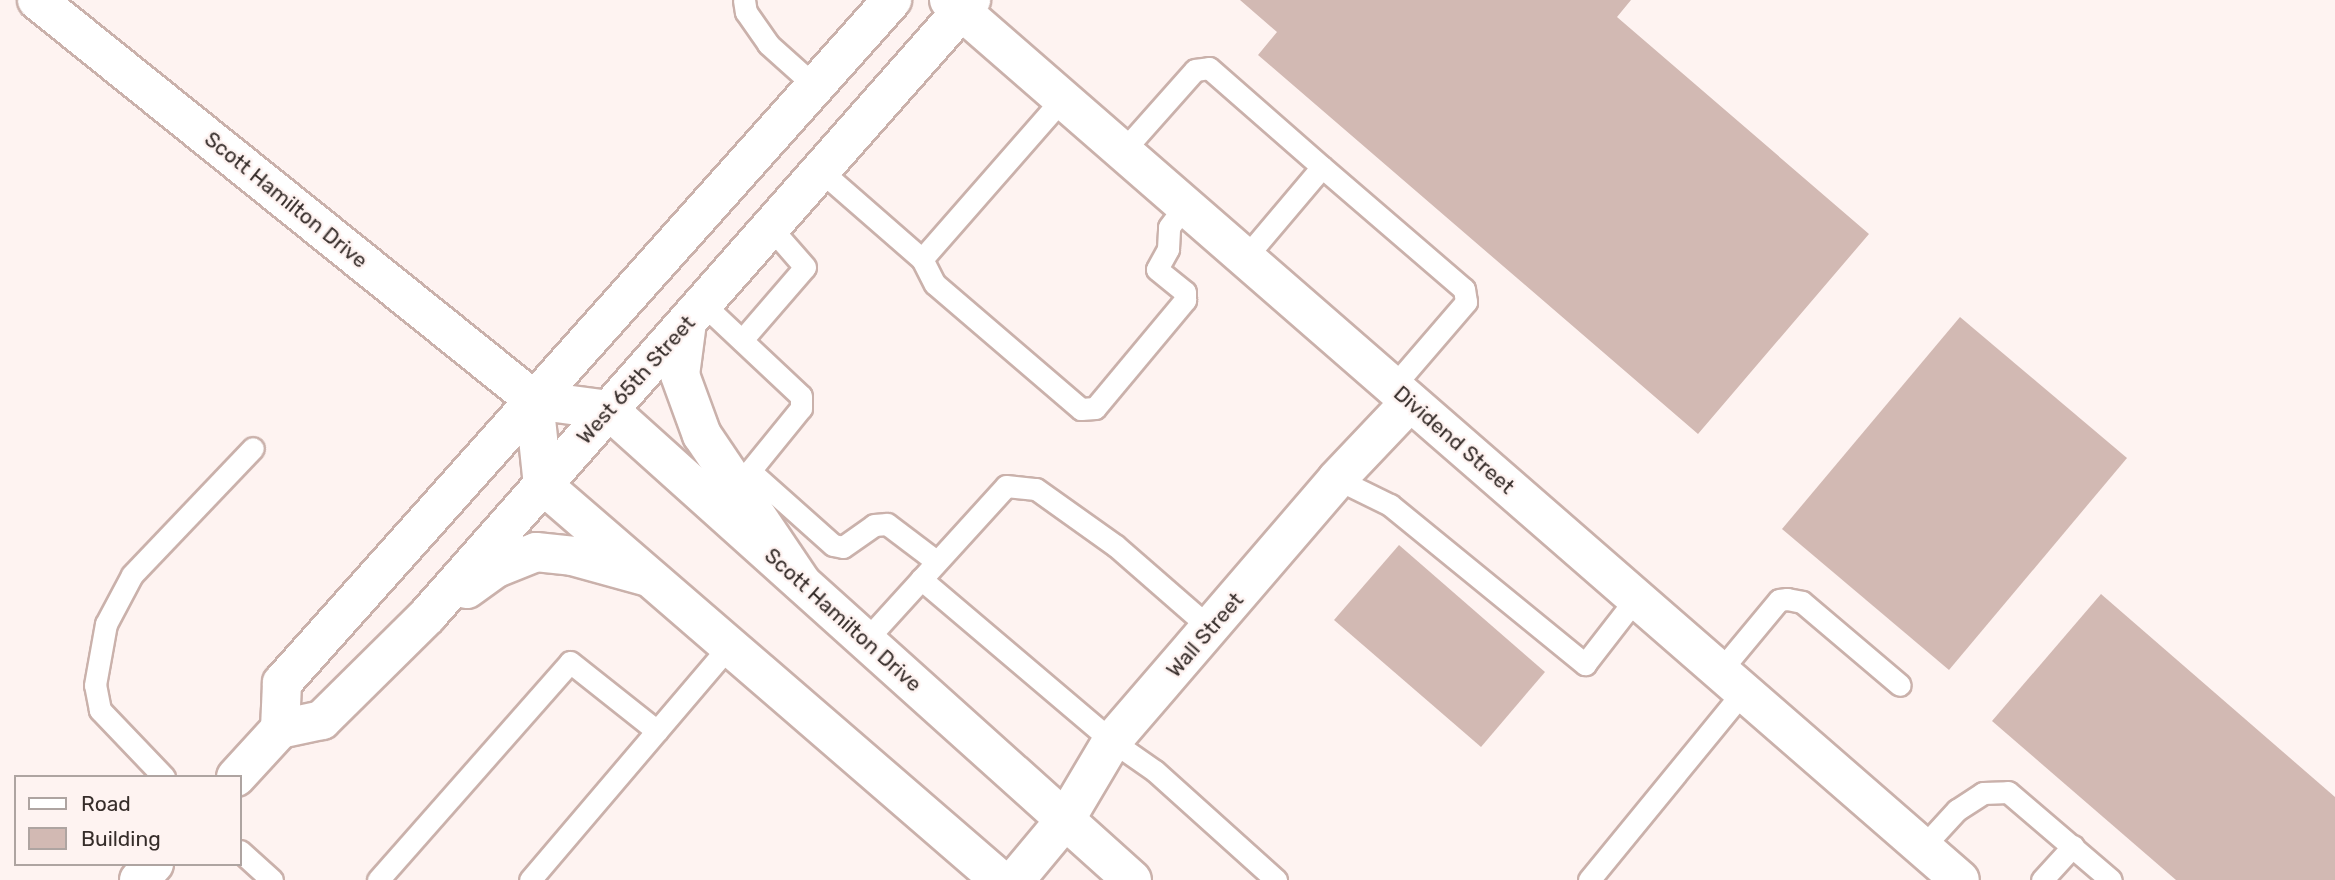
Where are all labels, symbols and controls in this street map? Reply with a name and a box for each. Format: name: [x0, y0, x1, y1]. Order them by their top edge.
street label: Scott Hamilton Drive: [199, 127, 373, 273]
street label: West 65th Street: [572, 311, 700, 449]
street label: Dividend Street: [1389, 381, 1519, 499]
street label: Scott Hamilton Drive: [759, 543, 927, 697]
street label: Wall Street: [1161, 587, 1249, 683]
legend: [14, 775, 242, 866]
text: Road: [81, 791, 131, 816]
text: Building: [81, 826, 161, 851]

